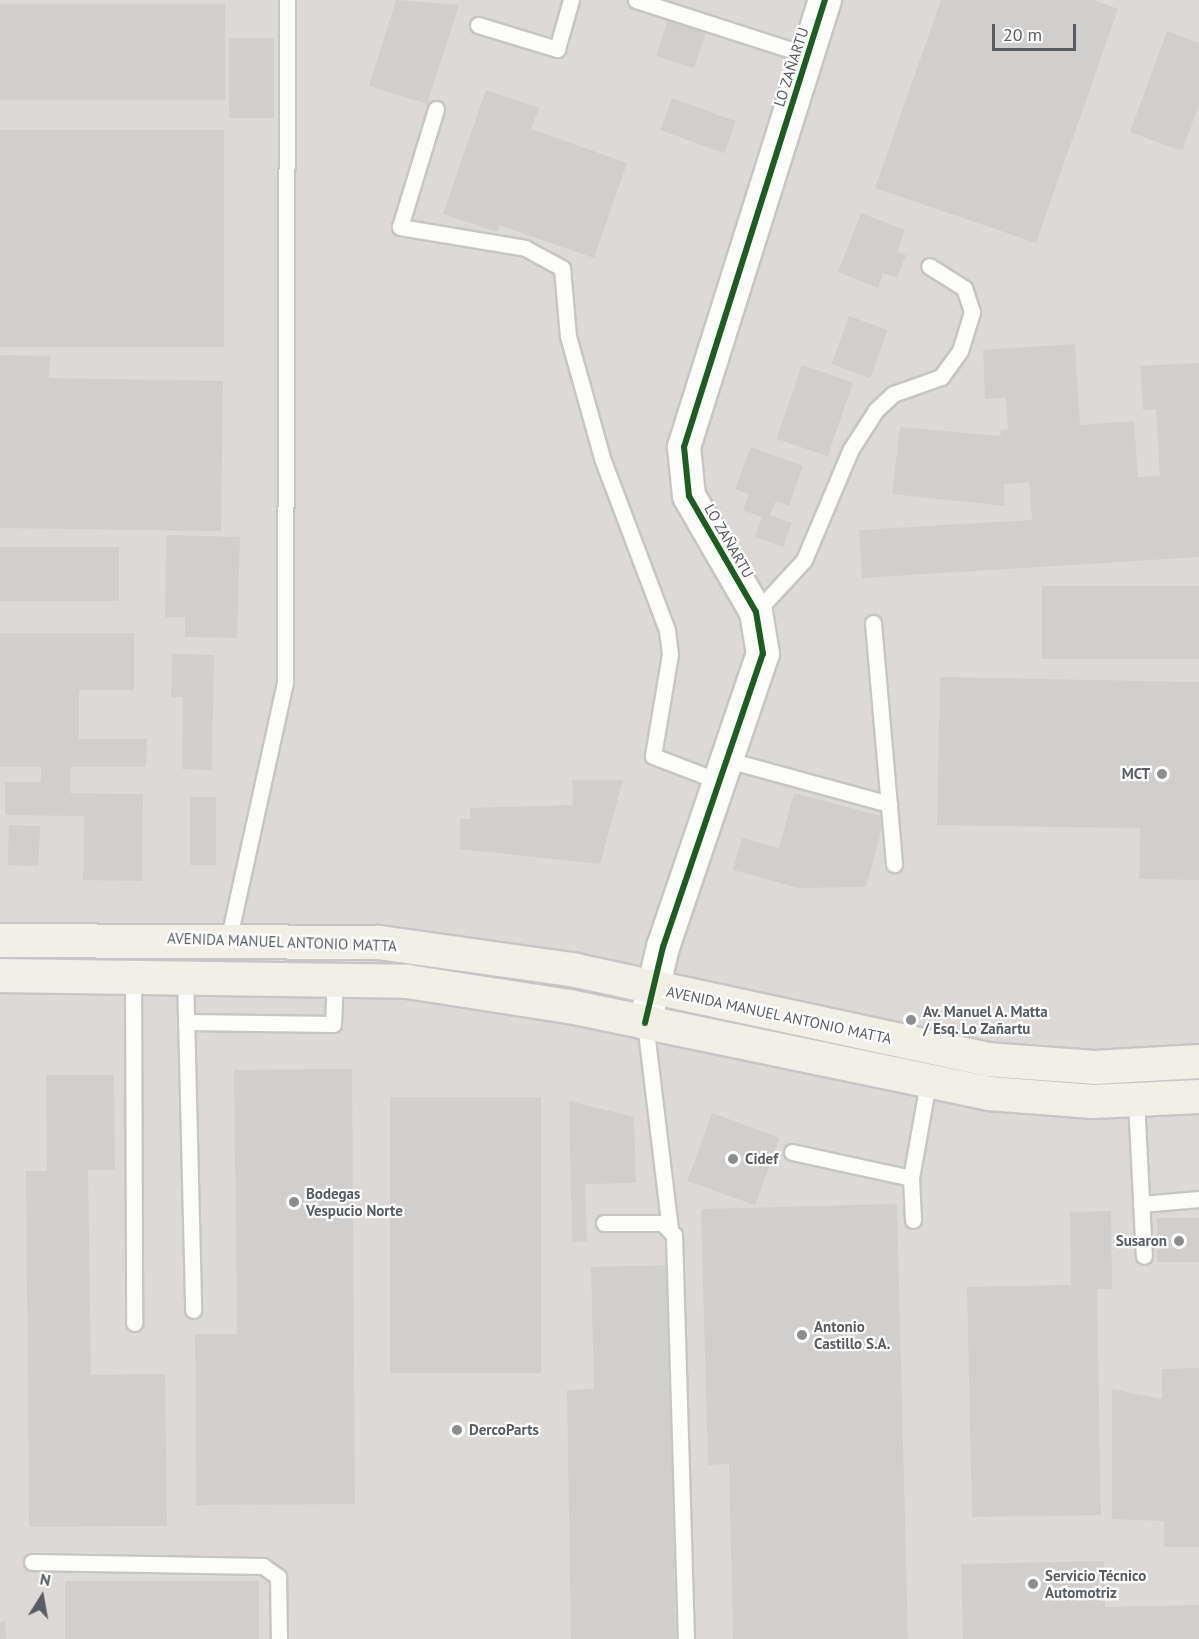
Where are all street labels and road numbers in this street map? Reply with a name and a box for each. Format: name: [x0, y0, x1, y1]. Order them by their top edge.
street label: LO ZAÑARTU: [770, 25, 812, 109]
street label: LO ZAÑARTU: [701, 501, 757, 581]
street label: AVENIDA MANUEL ANTONIO MATTA: [166, 929, 398, 955]
street label: AVENIDA MANUEL ANTONIO MATTA: [664, 982, 894, 1048]

